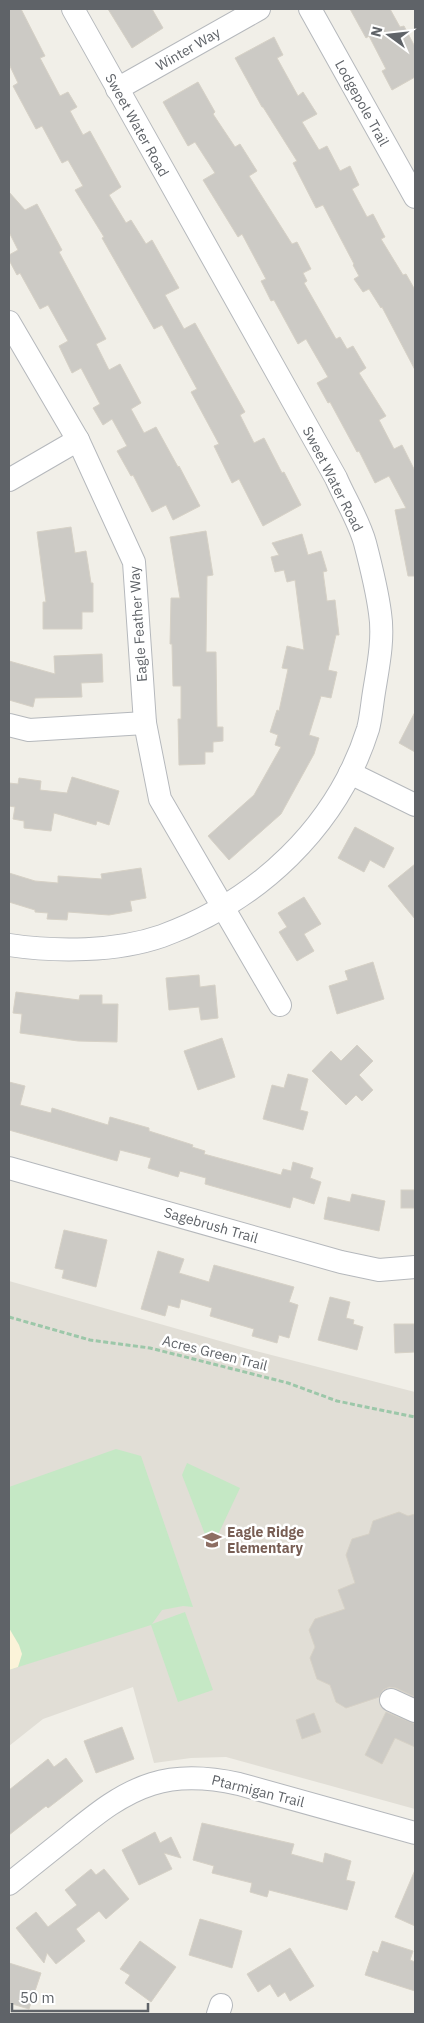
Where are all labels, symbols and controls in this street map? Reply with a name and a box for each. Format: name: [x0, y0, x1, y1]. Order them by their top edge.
north arrow: [364, 10, 414, 60]
street label: Winter Way: [152, 23, 224, 75]
text: N: [366, 24, 386, 39]
street label: Lodgepole Trail: [331, 57, 393, 149]
street label: Sweet Water Road: [101, 70, 173, 180]
street label: Sweet Water Road: [299, 424, 367, 534]
street label: Eagle Feather Way: [125, 565, 151, 683]
street label: Sagebrush Trail: [162, 1203, 260, 1247]
street label: Acres Green Trail: [161, 1331, 270, 1375]
place label: Eagle Ridge Elementary: [227, 1523, 304, 1557]
school or university icon: Eagle Ridge Elementary: [201, 1529, 223, 1551]
street label: Ptarmigan Trail: [210, 1771, 306, 1811]
scale bar: [12, 1980, 149, 2012]
text: 50 m: [20, 1988, 55, 2007]

